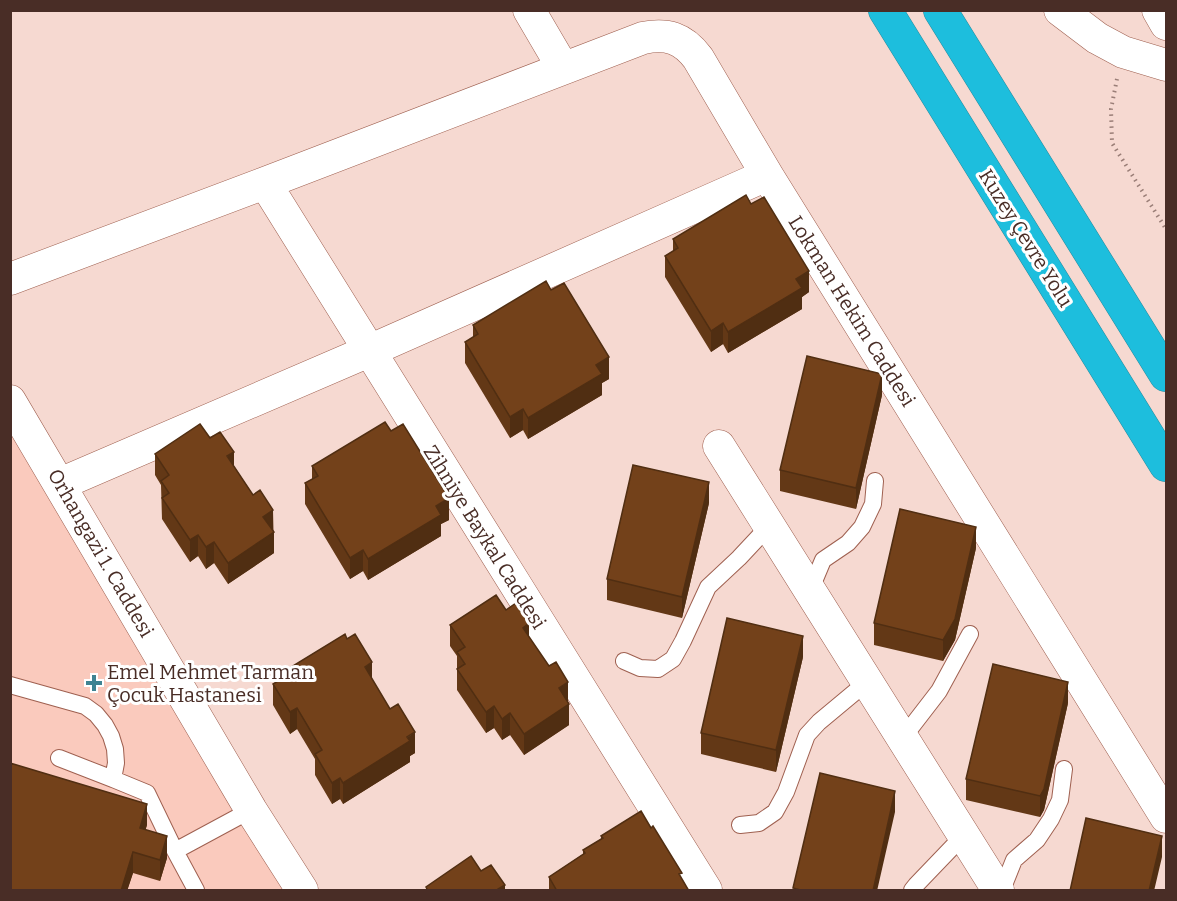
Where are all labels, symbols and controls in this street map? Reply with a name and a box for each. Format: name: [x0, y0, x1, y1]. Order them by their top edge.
street label: Kuzey Çevre Yolu: [974, 165, 1078, 311]
street label: Lokman Hekim Caddesi: [783, 211, 921, 411]
street label: Zihniye Baykal Caddesi: [419, 441, 551, 633]
street label: Orhangazi 1. Caddesi: [43, 464, 159, 642]
place label: Emel Mehmet Tarman Çocuk Hastanesi: [107, 660, 314, 707]
marker: Emel Mehmet Tarman Çocuk Hastanesi: [85, 674, 103, 692]

